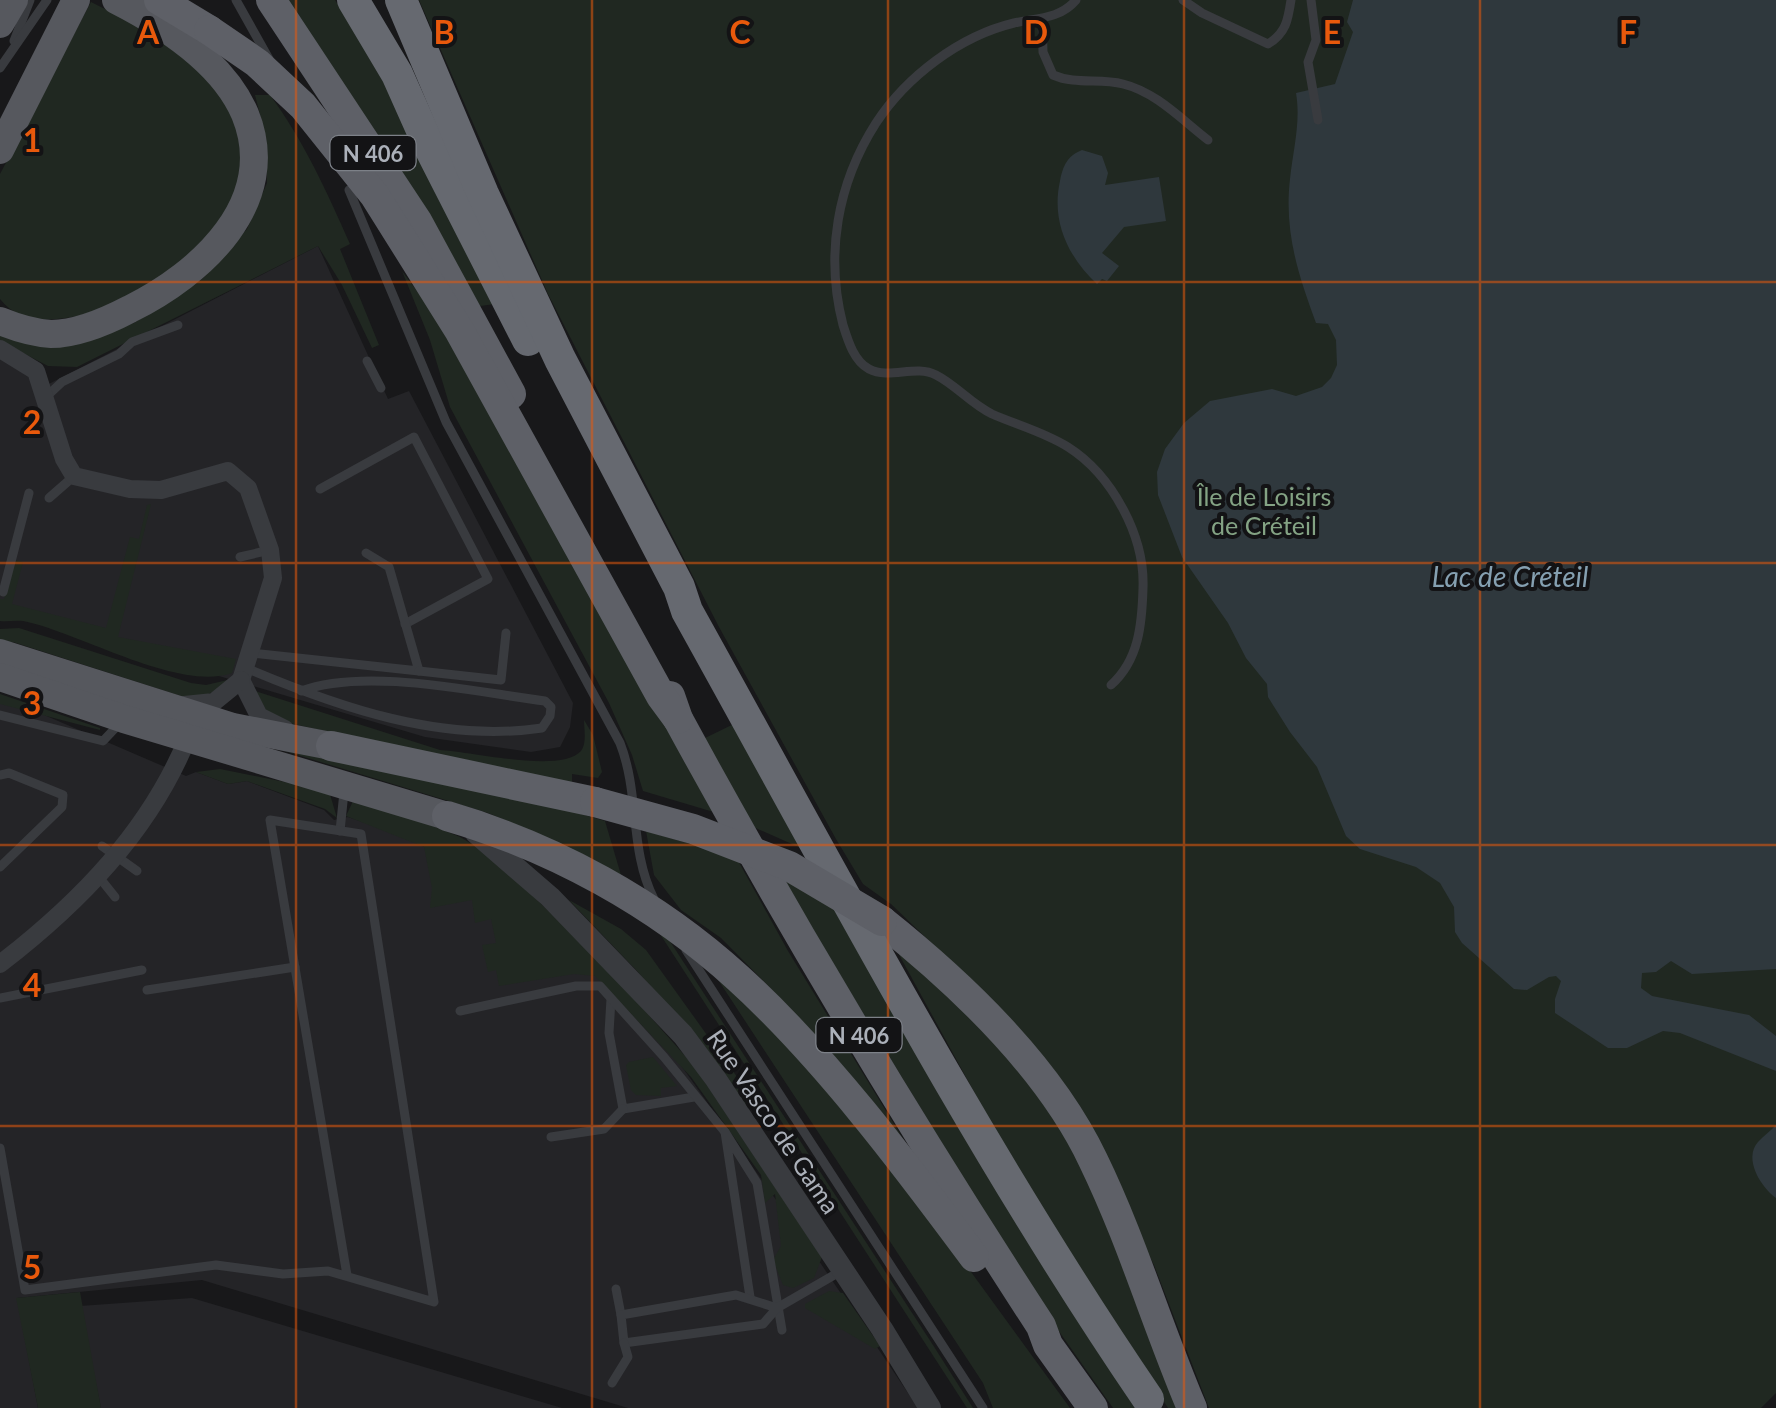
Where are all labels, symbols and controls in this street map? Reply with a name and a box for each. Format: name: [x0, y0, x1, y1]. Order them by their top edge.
text: A: [136, 12, 160, 51]
text: B: [433, 12, 455, 51]
text: C: [729, 12, 751, 51]
text: D: [1024, 12, 1048, 51]
text: E: [1323, 12, 1341, 51]
text: F: [1619, 12, 1637, 51]
text: 1: [23, 120, 41, 159]
road number: N 406: [330, 136, 416, 170]
text: 2: [23, 402, 41, 441]
park label: Île de Loisirs de Créteil: [1196, 481, 1331, 540]
water label: Lac de Créteil: [1432, 559, 1588, 593]
text: 3: [23, 683, 41, 722]
text: 4: [23, 965, 41, 1004]
road number: N 406: [816, 1018, 902, 1052]
street label: Rue Vasco de Gama: [701, 1023, 847, 1219]
text: 5: [23, 1247, 41, 1286]

